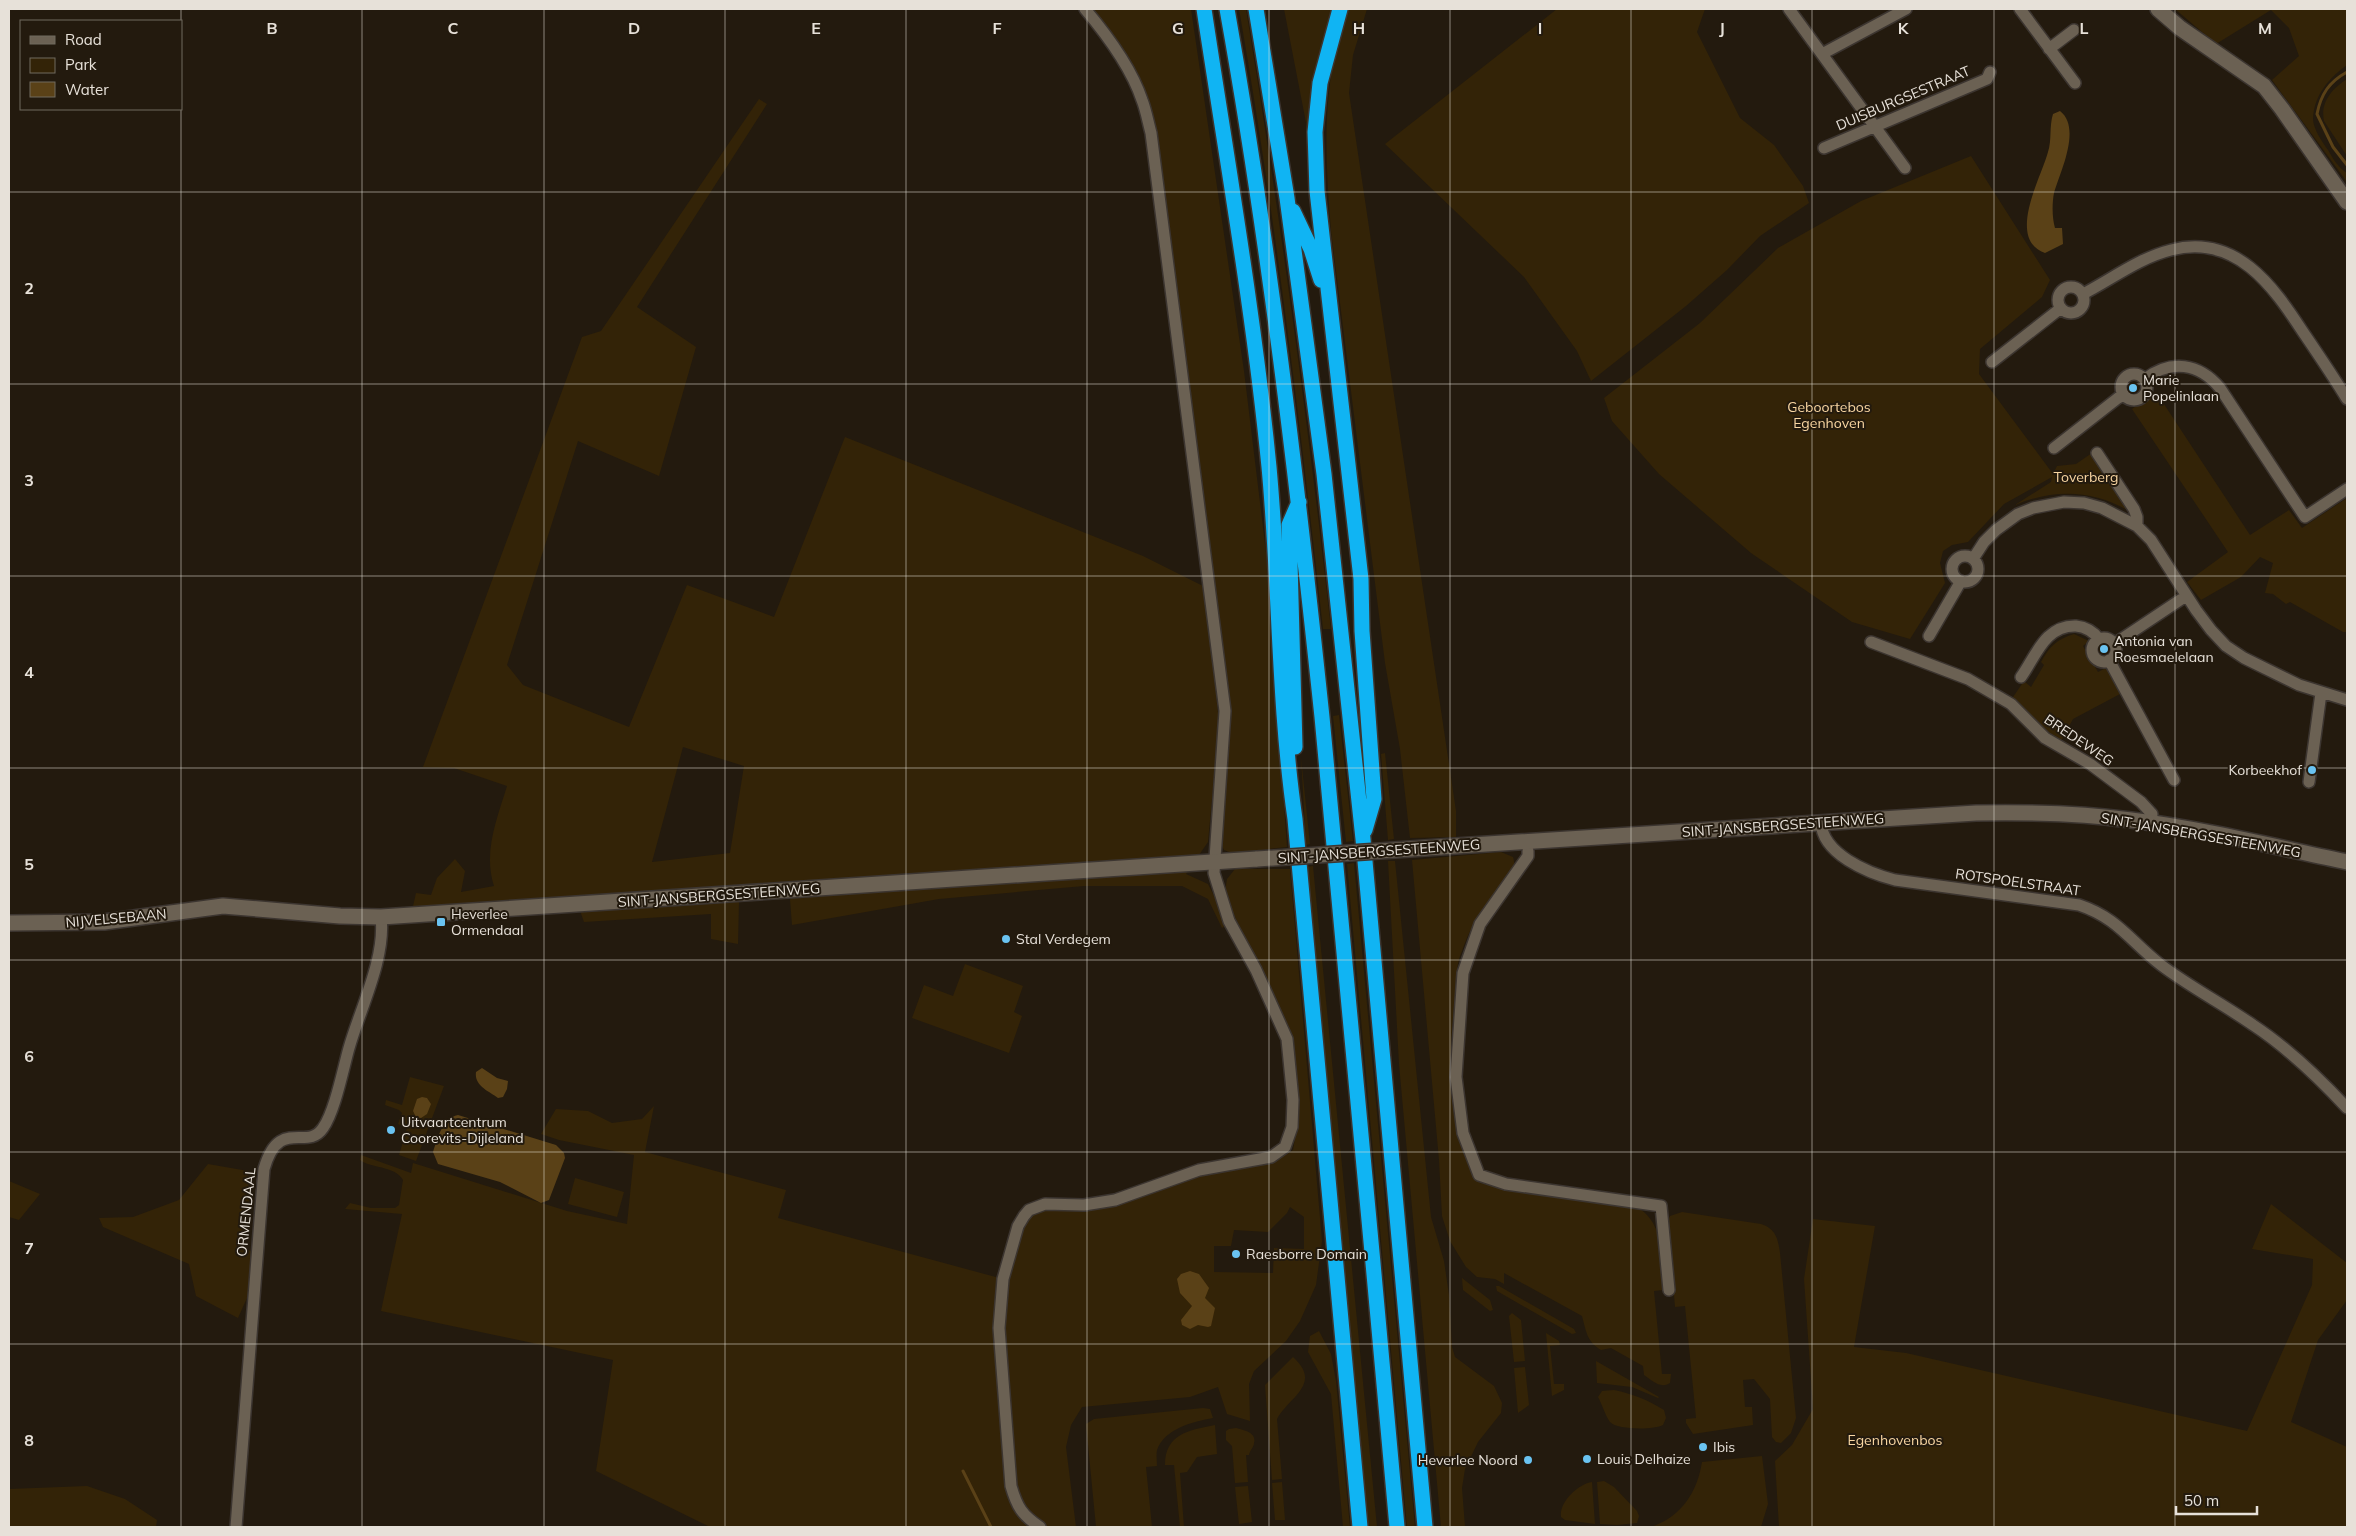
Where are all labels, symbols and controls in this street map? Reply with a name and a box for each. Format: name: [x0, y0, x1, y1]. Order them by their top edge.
text: B: [266, 18, 278, 38]
text: C: [448, 18, 459, 38]
text: D: [628, 18, 640, 38]
text: E: [811, 18, 821, 38]
text: F: [992, 18, 1002, 38]
text: G: [1172, 18, 1184, 38]
text: H: [1353, 18, 1365, 38]
text: I: [1538, 18, 1542, 38]
text: J: [1719, 18, 1725, 38]
text: K: [1898, 18, 1910, 38]
text: L: [2080, 18, 2089, 38]
text: M: [2258, 18, 2272, 38]
legend: [20, 20, 182, 110]
text: Road: [65, 30, 102, 49]
text: Park: [65, 55, 97, 74]
street label: DUISBURGSESTRAAT: [1833, 61, 1973, 134]
text: Water: [65, 80, 109, 99]
text: 2: [24, 278, 34, 298]
place label: Marie Popelinlaan: [2143, 371, 2219, 405]
marker: Marie Popelinlaan: [2127, 382, 2139, 394]
park label: Geboortebos Egenhoven: [1787, 398, 1871, 432]
park label: Toverberg: [2054, 468, 2118, 486]
text: 3: [24, 470, 34, 490]
place label: Antonia van Roesmaelelaan: [2114, 632, 2214, 666]
marker: Antonia van Roesmaelelaan: [2098, 643, 2110, 655]
text: 4: [24, 662, 34, 682]
street label: BREDEWEG: [2041, 710, 2117, 770]
place label: Korbeekhof: [2229, 761, 2302, 779]
marker: Korbeekhof: [2306, 764, 2318, 776]
street label: SINT-JANSBERGSESTEENWEG: [1681, 809, 1885, 841]
street label: SINT-JANSBERGSESTEENWEG: [2100, 809, 2302, 861]
street label: SINT-JANSBERGSESTEENWEG: [1277, 835, 1481, 867]
text: 5: [24, 854, 34, 874]
street label: ROTSPOELSTRAAT: [1954, 864, 2082, 900]
street label: SINT-JANSBERGSESTEENWEG: [617, 879, 821, 911]
street label: NIJVELSEBAAN: [65, 905, 167, 931]
place label: Heverlee Ormendaal: [451, 905, 524, 939]
marker: Heverlee Ormendaal: [435, 916, 447, 928]
place label: Stal Verdegem: [1016, 930, 1111, 948]
marker: Stal Verdegem: [1000, 933, 1012, 945]
text: 6: [24, 1046, 34, 1066]
place label: Uitvaartcentrum Coorevits-Dijleland: [401, 1113, 524, 1147]
marker: Uitvaartcentrum Coorevits-Dijleland: [385, 1124, 397, 1136]
street label: ORMENDAAL: [232, 1166, 260, 1258]
text: 7: [24, 1238, 34, 1258]
place label: Raesborre Domain: [1246, 1245, 1367, 1263]
marker: Raesborre Domain: [1230, 1248, 1242, 1260]
text: 8: [24, 1430, 34, 1450]
park label: Egenhovenbos: [1847, 1431, 1943, 1449]
place label: Ibis: [1713, 1438, 1735, 1456]
marker: Ibis: [1697, 1441, 1709, 1453]
place label: Louis Delhaize: [1597, 1450, 1691, 1468]
place label: Heverlee Noord: [1418, 1451, 1518, 1469]
marker: Louis Delhaize: [1581, 1453, 1593, 1465]
marker: Heverlee Noord: [1522, 1454, 1534, 1466]
scale bar: [2176, 1484, 2257, 1516]
text: 50 m: [2184, 1491, 2219, 1510]

